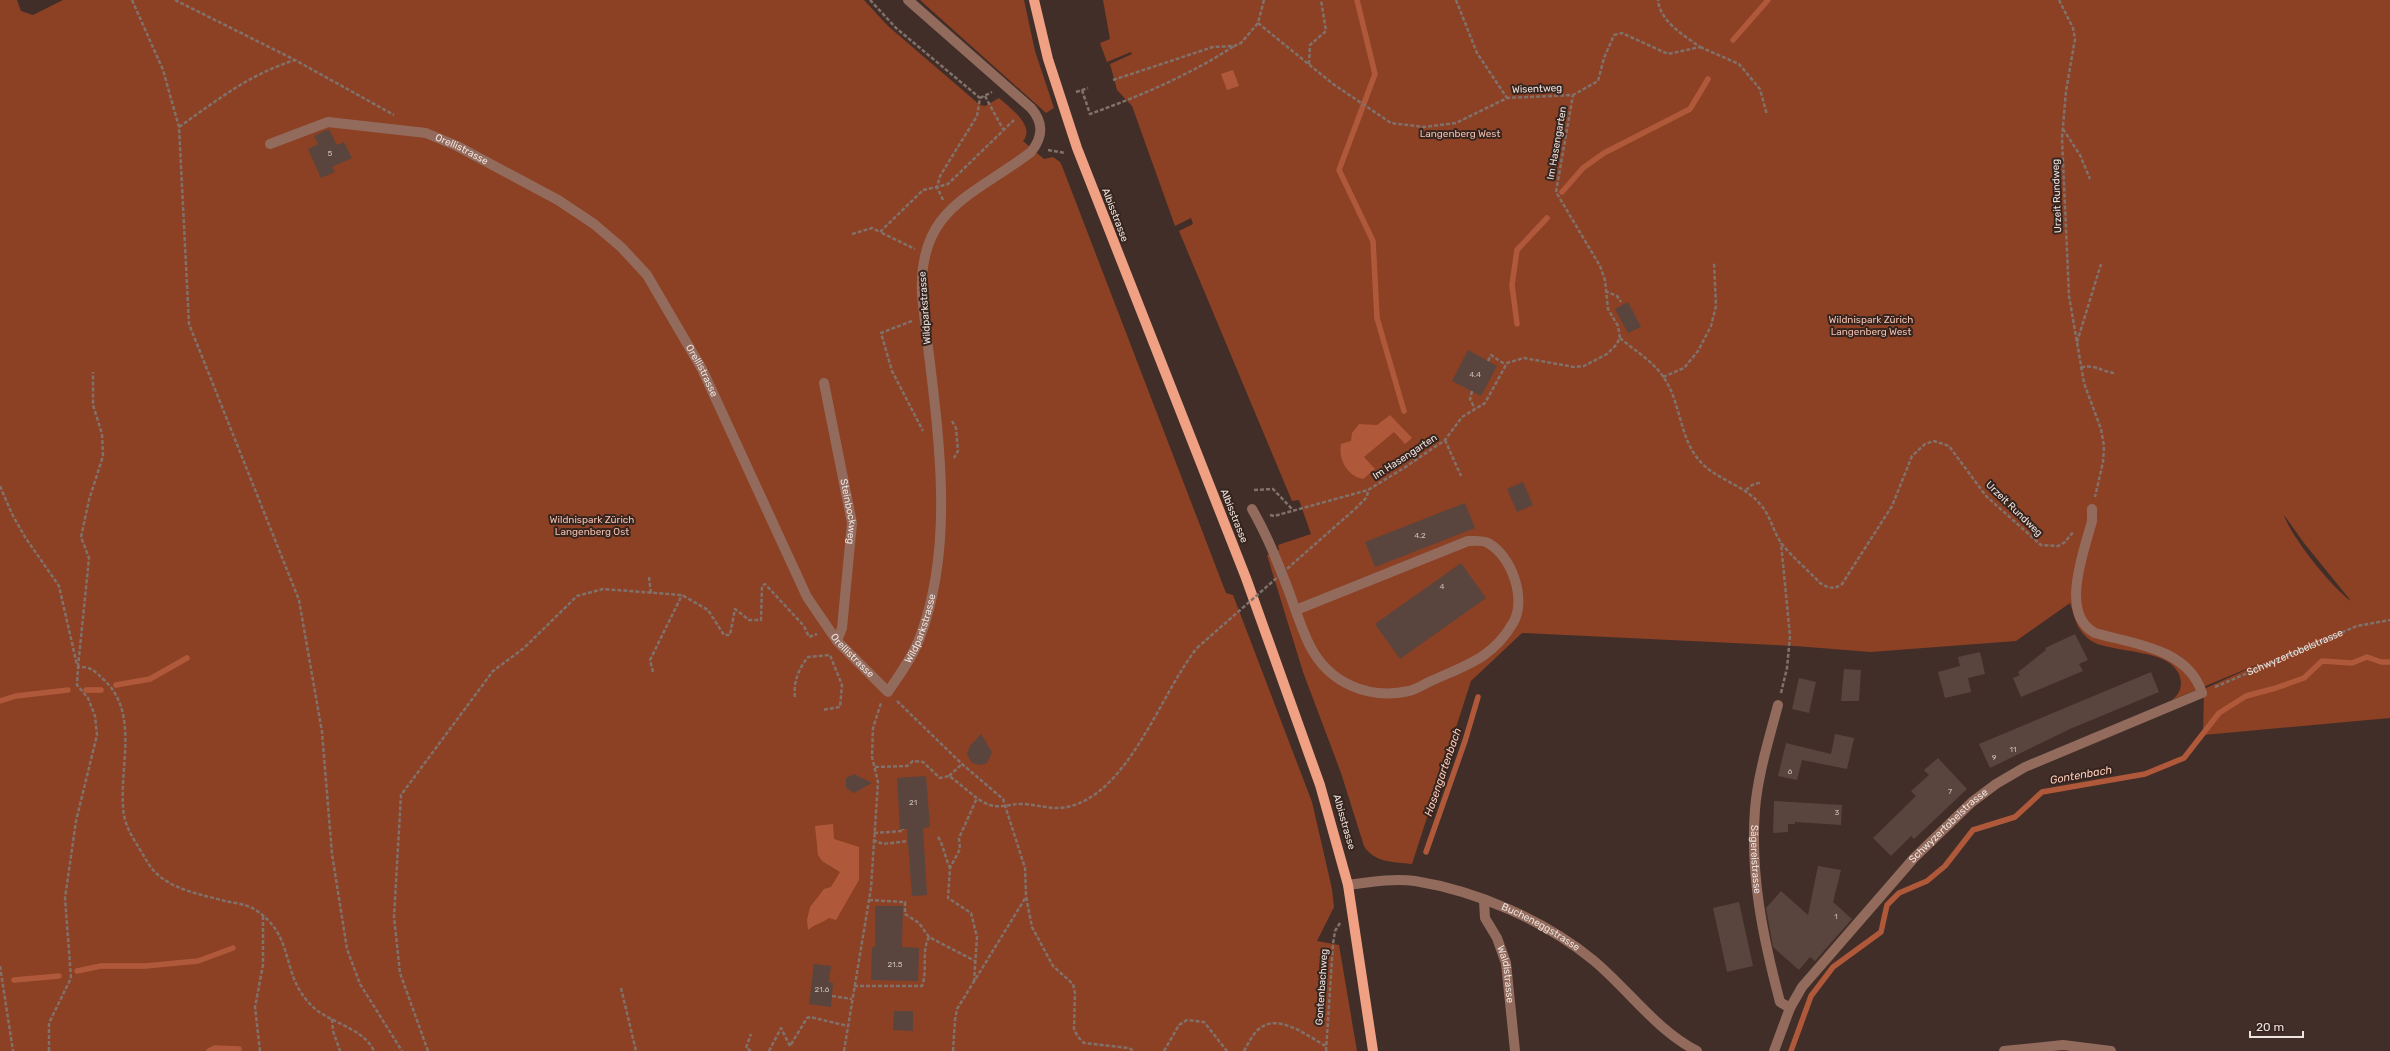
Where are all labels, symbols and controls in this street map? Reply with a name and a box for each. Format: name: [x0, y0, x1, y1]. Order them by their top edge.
street label: Wisentweg: [1512, 82, 1562, 96]
street label: Im Hasengarten: [1545, 105, 1569, 181]
park label: Langenberg West: [1420, 128, 1500, 140]
street label: Orellistrasse: [433, 132, 491, 168]
house number: 5: [328, 149, 333, 158]
street label: Urzeit Rundweg: [2050, 159, 2064, 233]
street label: Albisstrasse: [1099, 186, 1131, 244]
street label: Wildparkstrasse: [916, 271, 934, 345]
park label: Wildnispark Zürich Langenberg West: [1829, 314, 1913, 338]
street label: Orellistrasse: [683, 342, 720, 399]
house number: 4.4: [1469, 370, 1481, 379]
street label: Im Hasengarten: [1371, 432, 1439, 482]
street label: Steinbockweg: [837, 478, 858, 545]
street label: Urzeit Rundweg: [1983, 479, 2045, 539]
street label: Albisstrasse: [1218, 487, 1250, 545]
park label: Wildnispark Zürich Langenberg Ost: [550, 514, 634, 538]
house number: 4.2: [1414, 531, 1426, 540]
house number: 4: [1440, 582, 1445, 591]
street label: Wildparkstrasse: [902, 592, 939, 666]
street label: Schwyzertobelstrasse: [2245, 627, 2345, 679]
street label: Orellistrasse: [828, 631, 877, 681]
water label: Hasengartenbach: [1422, 726, 1464, 818]
house number: 11: [2010, 745, 2016, 754]
house number: 9: [1992, 753, 1997, 762]
water label: Gontenbach: [2049, 763, 2114, 787]
house number: 6: [1788, 767, 1793, 776]
street label: Schwyzertobelstrasse: [1906, 786, 1991, 865]
house number: 7: [1948, 787, 1952, 796]
street label: Albisstrasse: [1330, 793, 1358, 851]
house number: 21: [909, 798, 917, 807]
house number: 3: [1835, 808, 1840, 817]
street label: Sägereistrasse: [1748, 825, 1763, 895]
street label: Bucheneggstrasse: [1500, 901, 1582, 954]
house number: 1: [1834, 912, 1838, 921]
street label: Waldistrasse: [1494, 944, 1516, 1004]
street label: Gontenbachweg: [1313, 948, 1331, 1026]
house number: 21.5: [888, 960, 903, 969]
house number: 21.6: [815, 985, 830, 994]
scale bar: [2250, 1013, 2303, 1039]
text: 20 m: [2256, 1020, 2284, 1034]

